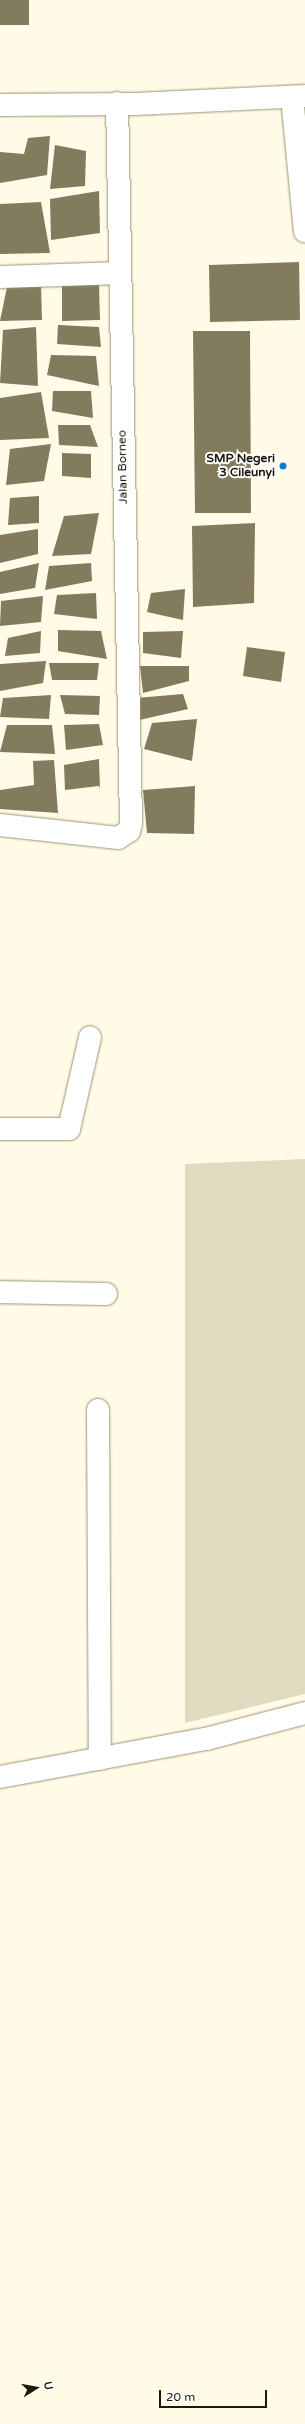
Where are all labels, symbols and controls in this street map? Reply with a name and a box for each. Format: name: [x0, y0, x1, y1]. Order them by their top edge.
street label: Jalan Borneo: [115, 430, 131, 504]
place label: SMP Negeri 3 Cileunyi: [207, 452, 275, 480]
marker: SMP Negeri 3 Cileunyi: [278, 461, 288, 471]
north arrow: [16, 2368, 56, 2408]
text: U: [41, 2380, 55, 2391]
scale bar: [161, 2382, 269, 2408]
text: 20 m: [166, 2390, 195, 2404]

